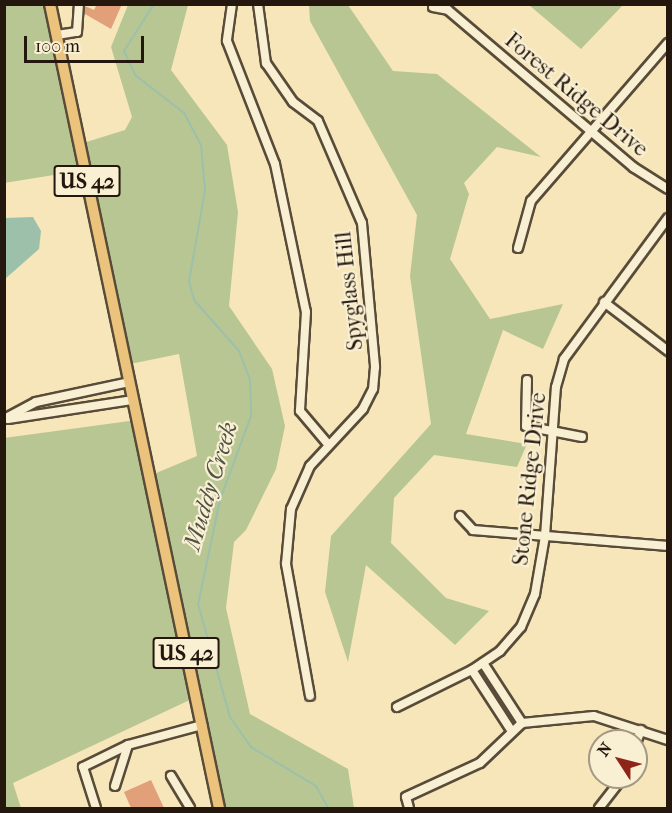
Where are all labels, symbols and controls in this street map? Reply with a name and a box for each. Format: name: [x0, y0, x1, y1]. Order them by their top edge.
scale bar: [27, 24, 147, 62]
street label: Forest Ridge Drive: [499, 27, 653, 163]
text: 100 m: [35, 36, 80, 57]
road number: US 42: [52, 163, 122, 199]
street label: Spyglass Hill: [331, 230, 369, 352]
street label: Stone Ridge Drive: [508, 391, 552, 567]
water label: Muddy Creek: [178, 418, 244, 554]
road number: US 42: [152, 635, 220, 671]
north arrow: [588, 729, 648, 789]
text: N: [593, 739, 616, 760]

